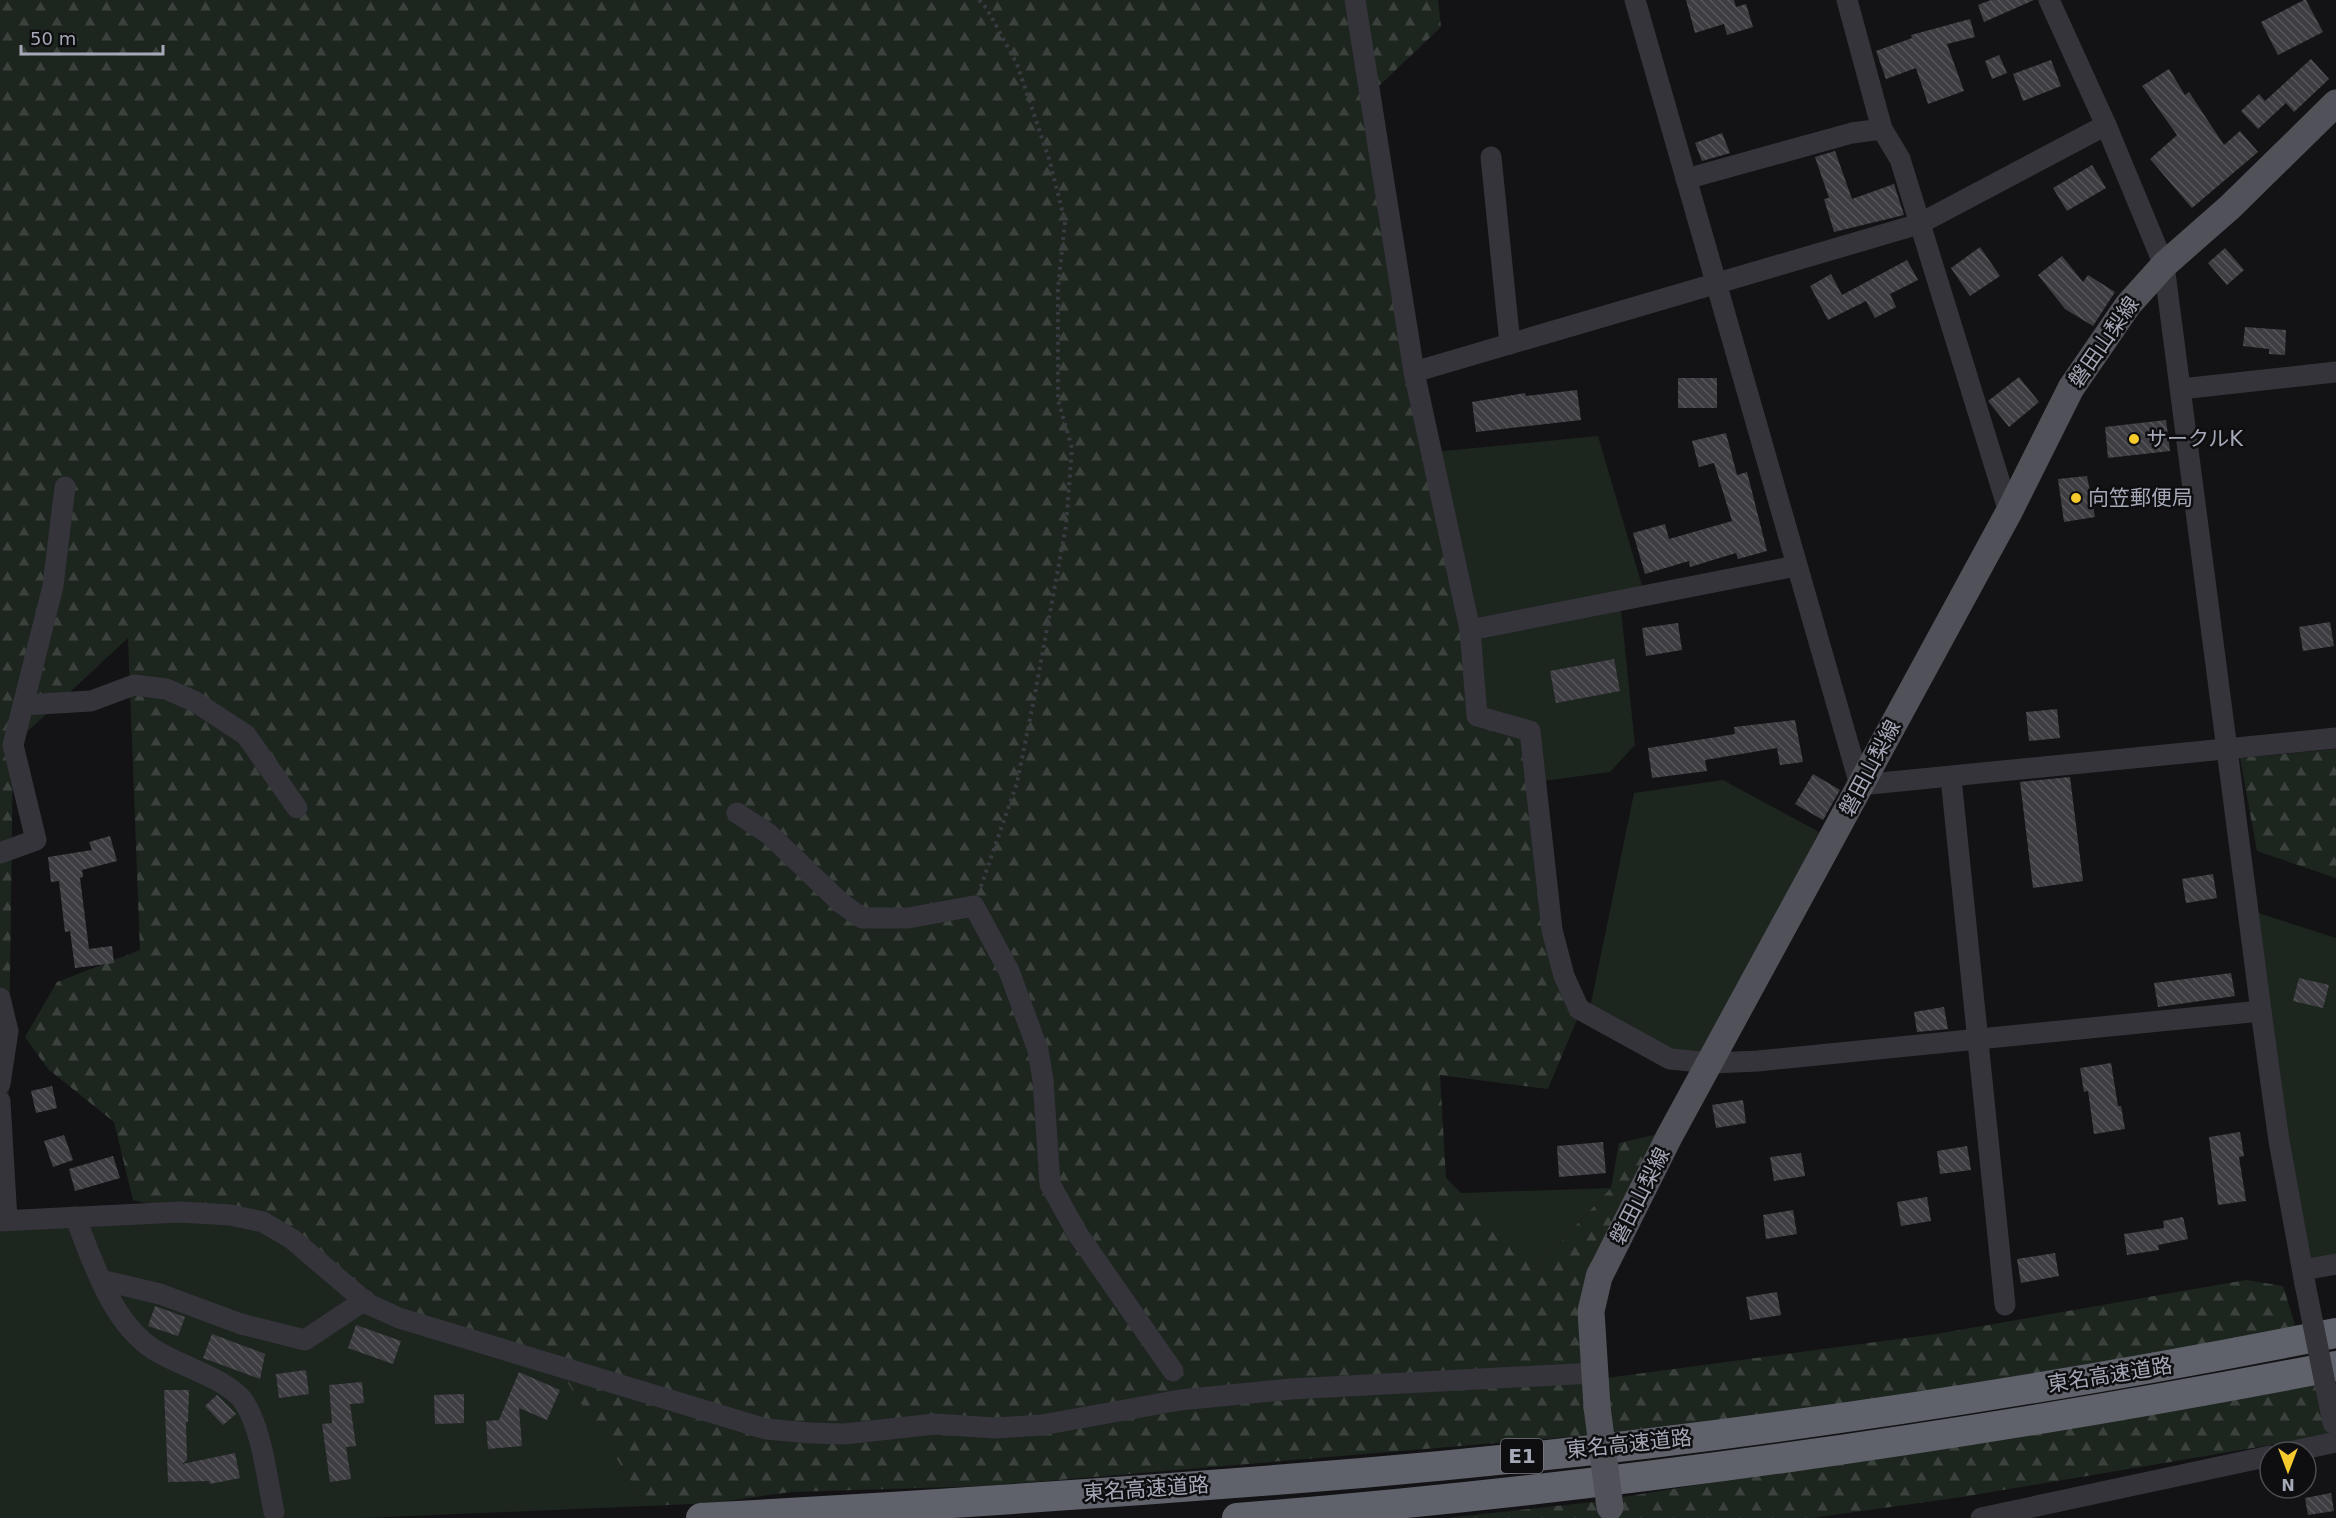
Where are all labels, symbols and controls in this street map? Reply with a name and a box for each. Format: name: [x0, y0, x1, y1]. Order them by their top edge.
scale bar: [21, 18, 164, 56]
text: 50 m: [30, 28, 76, 49]
street label: 磐田山梨線: [2064, 292, 2144, 392]
place label: サークルK: [2146, 427, 2244, 451]
marker: サークルK: [2127, 432, 2141, 446]
place label: 向笠郵便局: [2088, 486, 2193, 510]
marker: 向笠郵便局: [2069, 491, 2083, 505]
street label: 磐田山梨線: [1835, 716, 1905, 820]
street label: 磐田山梨線: [1605, 1144, 1675, 1248]
street label: 東名高速道路: [2046, 1353, 2174, 1397]
street label: 東名高速道路: [1565, 1425, 1693, 1463]
road number: E1: [1501, 1439, 1543, 1473]
north arrow: [2258, 1440, 2318, 1500]
street label: 東名高速道路: [1082, 1473, 1210, 1505]
text: N: [2281, 1475, 2295, 1494]

